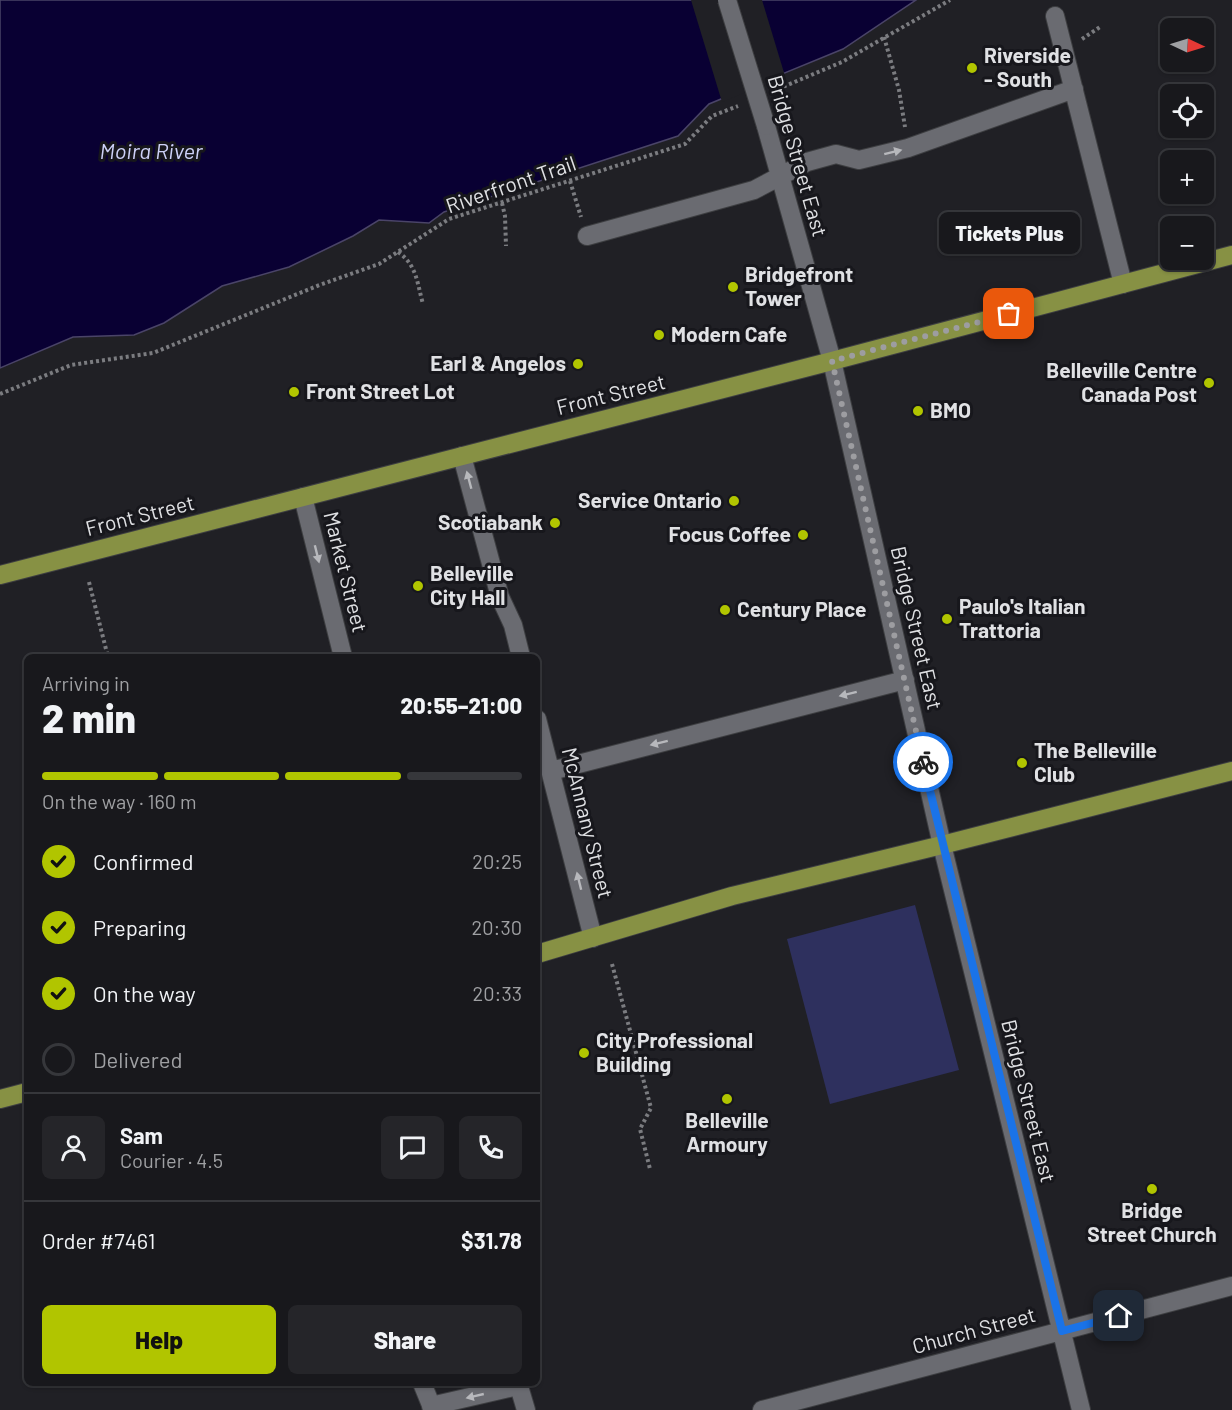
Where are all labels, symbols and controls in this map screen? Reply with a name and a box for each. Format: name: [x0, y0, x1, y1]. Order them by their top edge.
north arrow: [1160, 18, 1214, 72]
map controls: [1160, 18, 1214, 270]
place label: Riverside - South: [984, 42, 1071, 91]
marker: Riverside - South: [965, 61, 979, 75]
street label: Bridge Street East: [763, 72, 833, 239]
button: locate: [1160, 84, 1214, 138]
water label: Moira River: [99, 137, 204, 163]
one-way arrow: [884, 147, 902, 157]
street label: Riverfront Trail: [442, 150, 579, 218]
button: +: [1160, 150, 1214, 204]
callout: Tickets Plus: [938, 212, 1080, 254]
button: −: [1160, 216, 1214, 270]
text: Tickets Plus: [955, 221, 1064, 245]
place label: Bridgefront Tower: [745, 261, 853, 310]
marker: Bridgefront Tower: [726, 280, 740, 294]
pin: [983, 288, 1034, 339]
icon: bag: [992, 297, 1025, 330]
place label: Modern Cafe: [671, 321, 787, 346]
marker: Modern Cafe: [652, 328, 666, 342]
place label: Earl & Angelos: [430, 350, 566, 375]
marker: Earl & Angelos: [571, 357, 585, 371]
place label: Belleville Centre Canada Post: [1046, 357, 1197, 406]
street label: Front Street: [554, 368, 668, 419]
marker: Belleville Centre Canada Post: [1202, 376, 1216, 390]
place label: Front Street Lot: [306, 378, 455, 403]
marker: Front Street Lot: [287, 385, 301, 399]
place label: BMO: [930, 397, 971, 422]
marker: BMO: [911, 404, 925, 418]
one-way arrow: [463, 471, 473, 489]
place label: Service Ontario: [578, 487, 722, 512]
street label: Front Street: [83, 489, 197, 540]
marker: Service Ontario: [727, 494, 741, 508]
street label: Market Street: [319, 509, 374, 635]
place label: Scotiabank: [438, 509, 543, 534]
marker: Scotiabank: [548, 516, 562, 530]
place label: Focus Coffee: [669, 521, 791, 546]
marker: Focus Coffee: [796, 528, 810, 542]
street label: Bridge Street East: [887, 544, 948, 712]
one-way arrow: [313, 545, 323, 563]
place label: Belleville City Hall: [430, 560, 514, 609]
marker: Belleville City Hall: [411, 579, 425, 593]
place label: Paulo's Italian Trattoria: [959, 593, 1086, 642]
place label: Century Place: [737, 596, 867, 621]
marker: Century Place: [718, 603, 732, 617]
marker: Paulo's Italian Trattoria: [940, 612, 954, 626]
text: Arriving in: [42, 671, 130, 695]
one-way arrow: [839, 690, 857, 700]
text: 20:55–21:00: [400, 692, 522, 718]
text: 2 min: [42, 694, 136, 741]
courier: [893, 732, 953, 792]
place label: The Belleville Club: [1034, 737, 1157, 786]
one-way arrow: [650, 739, 668, 748]
street label: McAnnany Street: [558, 745, 619, 901]
icon: bike: [907, 746, 940, 779]
marker: The Belleville Club: [1015, 756, 1029, 770]
text: On the way · 160 m: [42, 789, 197, 813]
icon: check: [42, 845, 75, 878]
text: Confirmed: [93, 848, 193, 874]
text: 20:25: [472, 849, 522, 873]
one-way arrow: [573, 872, 583, 891]
icon: check: [42, 911, 75, 944]
text: Preparing: [93, 914, 186, 940]
text: 20:30: [472, 915, 522, 939]
icon: check: [42, 977, 75, 1010]
text: On the way: [93, 980, 196, 1006]
text: 20:33: [473, 981, 522, 1005]
street label: Bridge Street East: [997, 1017, 1062, 1185]
place label: City Professional Building: [596, 1027, 753, 1076]
text: Delivered: [93, 1046, 182, 1072]
marker: City Professional Building: [577, 1046, 591, 1060]
marker: Belleville Armoury: [720, 1092, 734, 1106]
place label: Belleville Armoury: [685, 1107, 769, 1156]
button: person: [42, 1116, 105, 1179]
button: chat: [381, 1116, 444, 1179]
button: phone: [459, 1116, 522, 1179]
text: Sam: [120, 1122, 163, 1148]
text: Courier · 4.5: [120, 1148, 223, 1172]
marker: Bridge Street Church: [1145, 1182, 1159, 1196]
place label: Bridge Street Church: [1087, 1197, 1217, 1246]
text: Order #7461: [42, 1227, 155, 1253]
text: $31.78: [461, 1227, 522, 1253]
pin: [1093, 1290, 1144, 1341]
icon: home: [1102, 1299, 1135, 1332]
street label: Church Street: [909, 1301, 1038, 1358]
button: Help: [42, 1305, 276, 1374]
button: Share: [288, 1305, 522, 1374]
one-way arrow: [465, 1391, 484, 1401]

